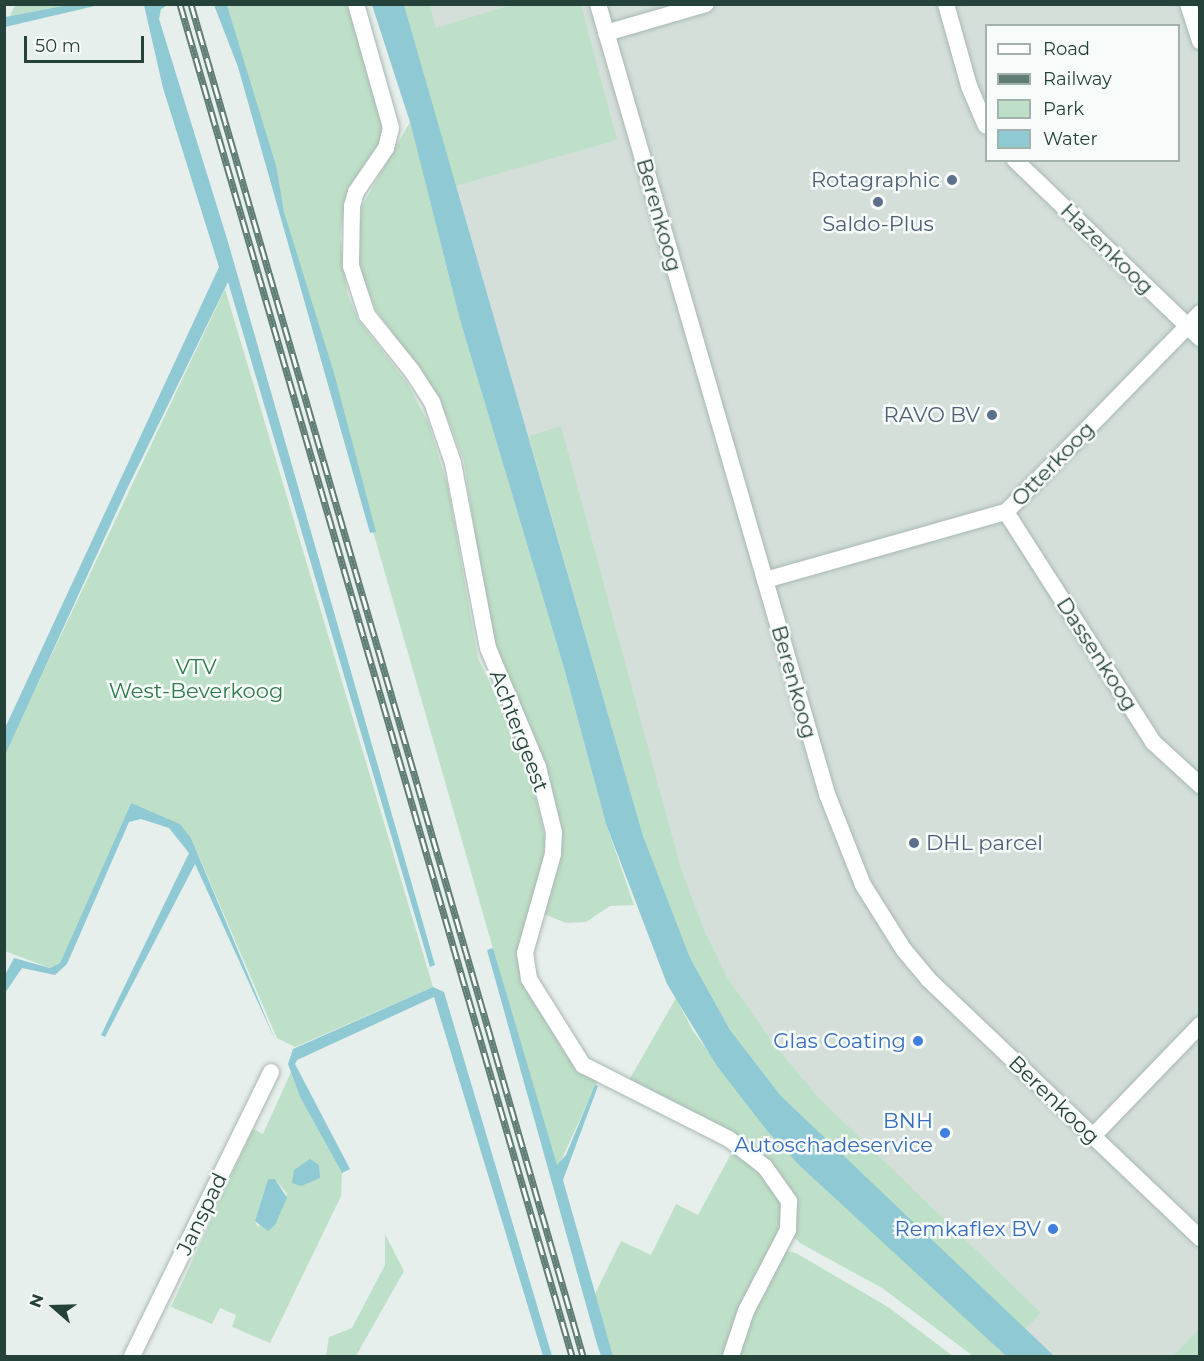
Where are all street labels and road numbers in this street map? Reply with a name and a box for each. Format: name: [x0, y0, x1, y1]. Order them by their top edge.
street label: Berenkoog: [631, 156, 687, 274]
street label: Hazenkoog: [1055, 198, 1159, 300]
street label: Otterkoog: [1006, 416, 1100, 512]
street label: Dassenkoog: [1051, 593, 1143, 715]
street label: Berenkoog: [766, 623, 822, 741]
street label: Achtergeest: [484, 667, 554, 795]
street label: Berenkoog: [1003, 1051, 1105, 1149]
street label: Janspad: [171, 1169, 233, 1259]

